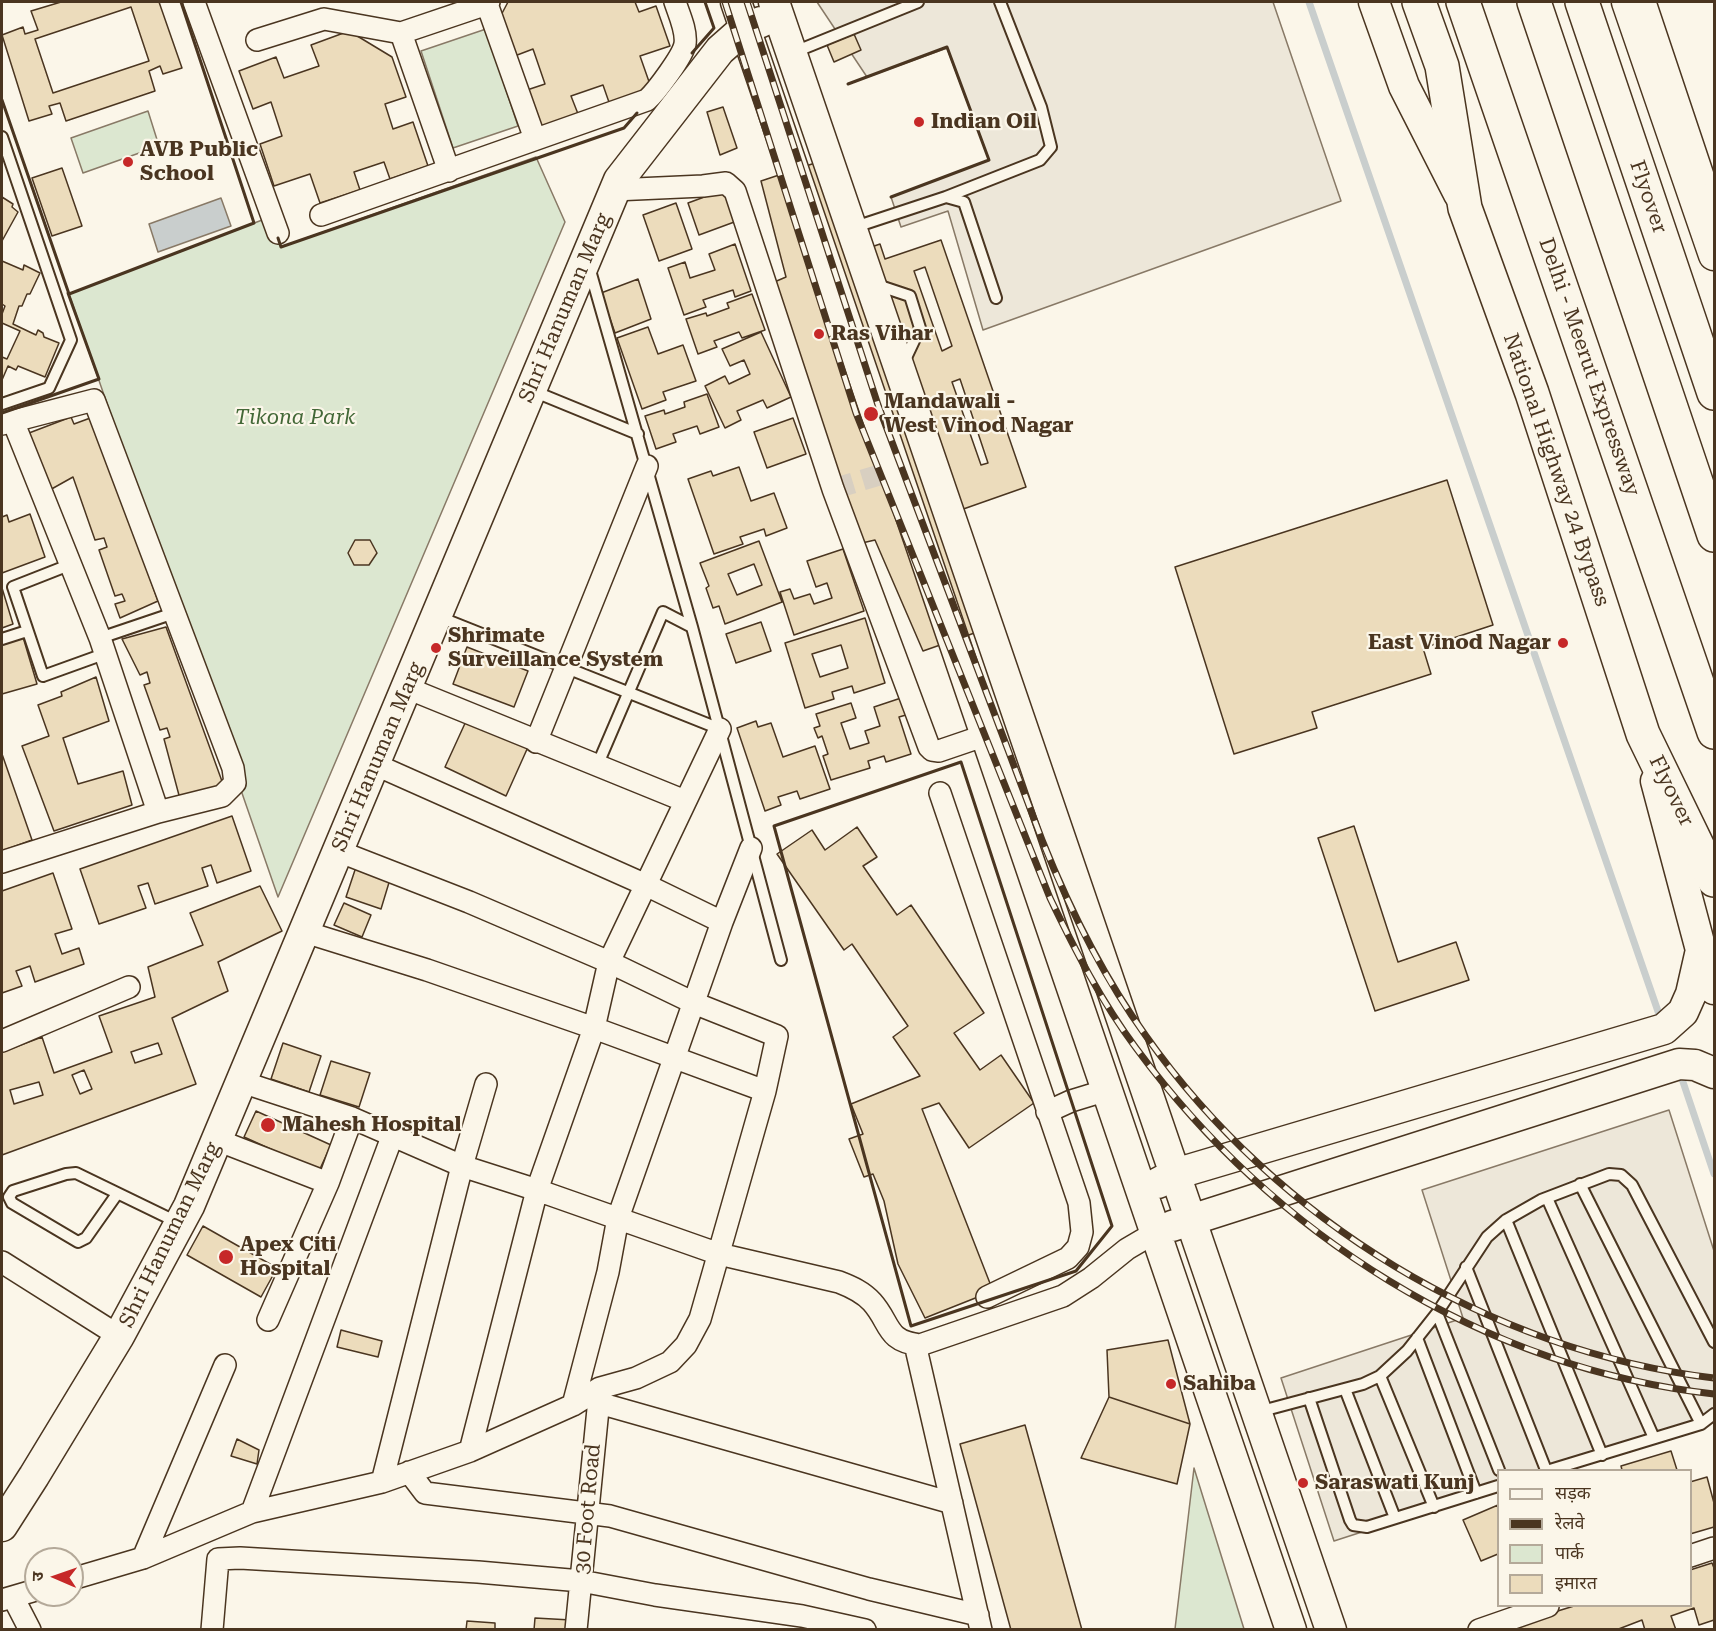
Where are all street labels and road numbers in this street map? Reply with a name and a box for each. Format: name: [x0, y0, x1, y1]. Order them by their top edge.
street label: Flyover: [1624, 157, 1672, 237]
street label: Shri Hanuman Marg: [514, 210, 616, 406]
street label: Delhi - Meerut Expressway: [1533, 235, 1645, 499]
street label: National Highway 24 Bypass: [1497, 330, 1615, 610]
street label: Shri Hanuman Marg: [327, 659, 429, 855]
street label: Flyover: [1643, 752, 1699, 830]
street label: Shri Hanuman Marg: [114, 1138, 226, 1332]
street label: 30 Foot Road: [570, 1443, 606, 1575]

